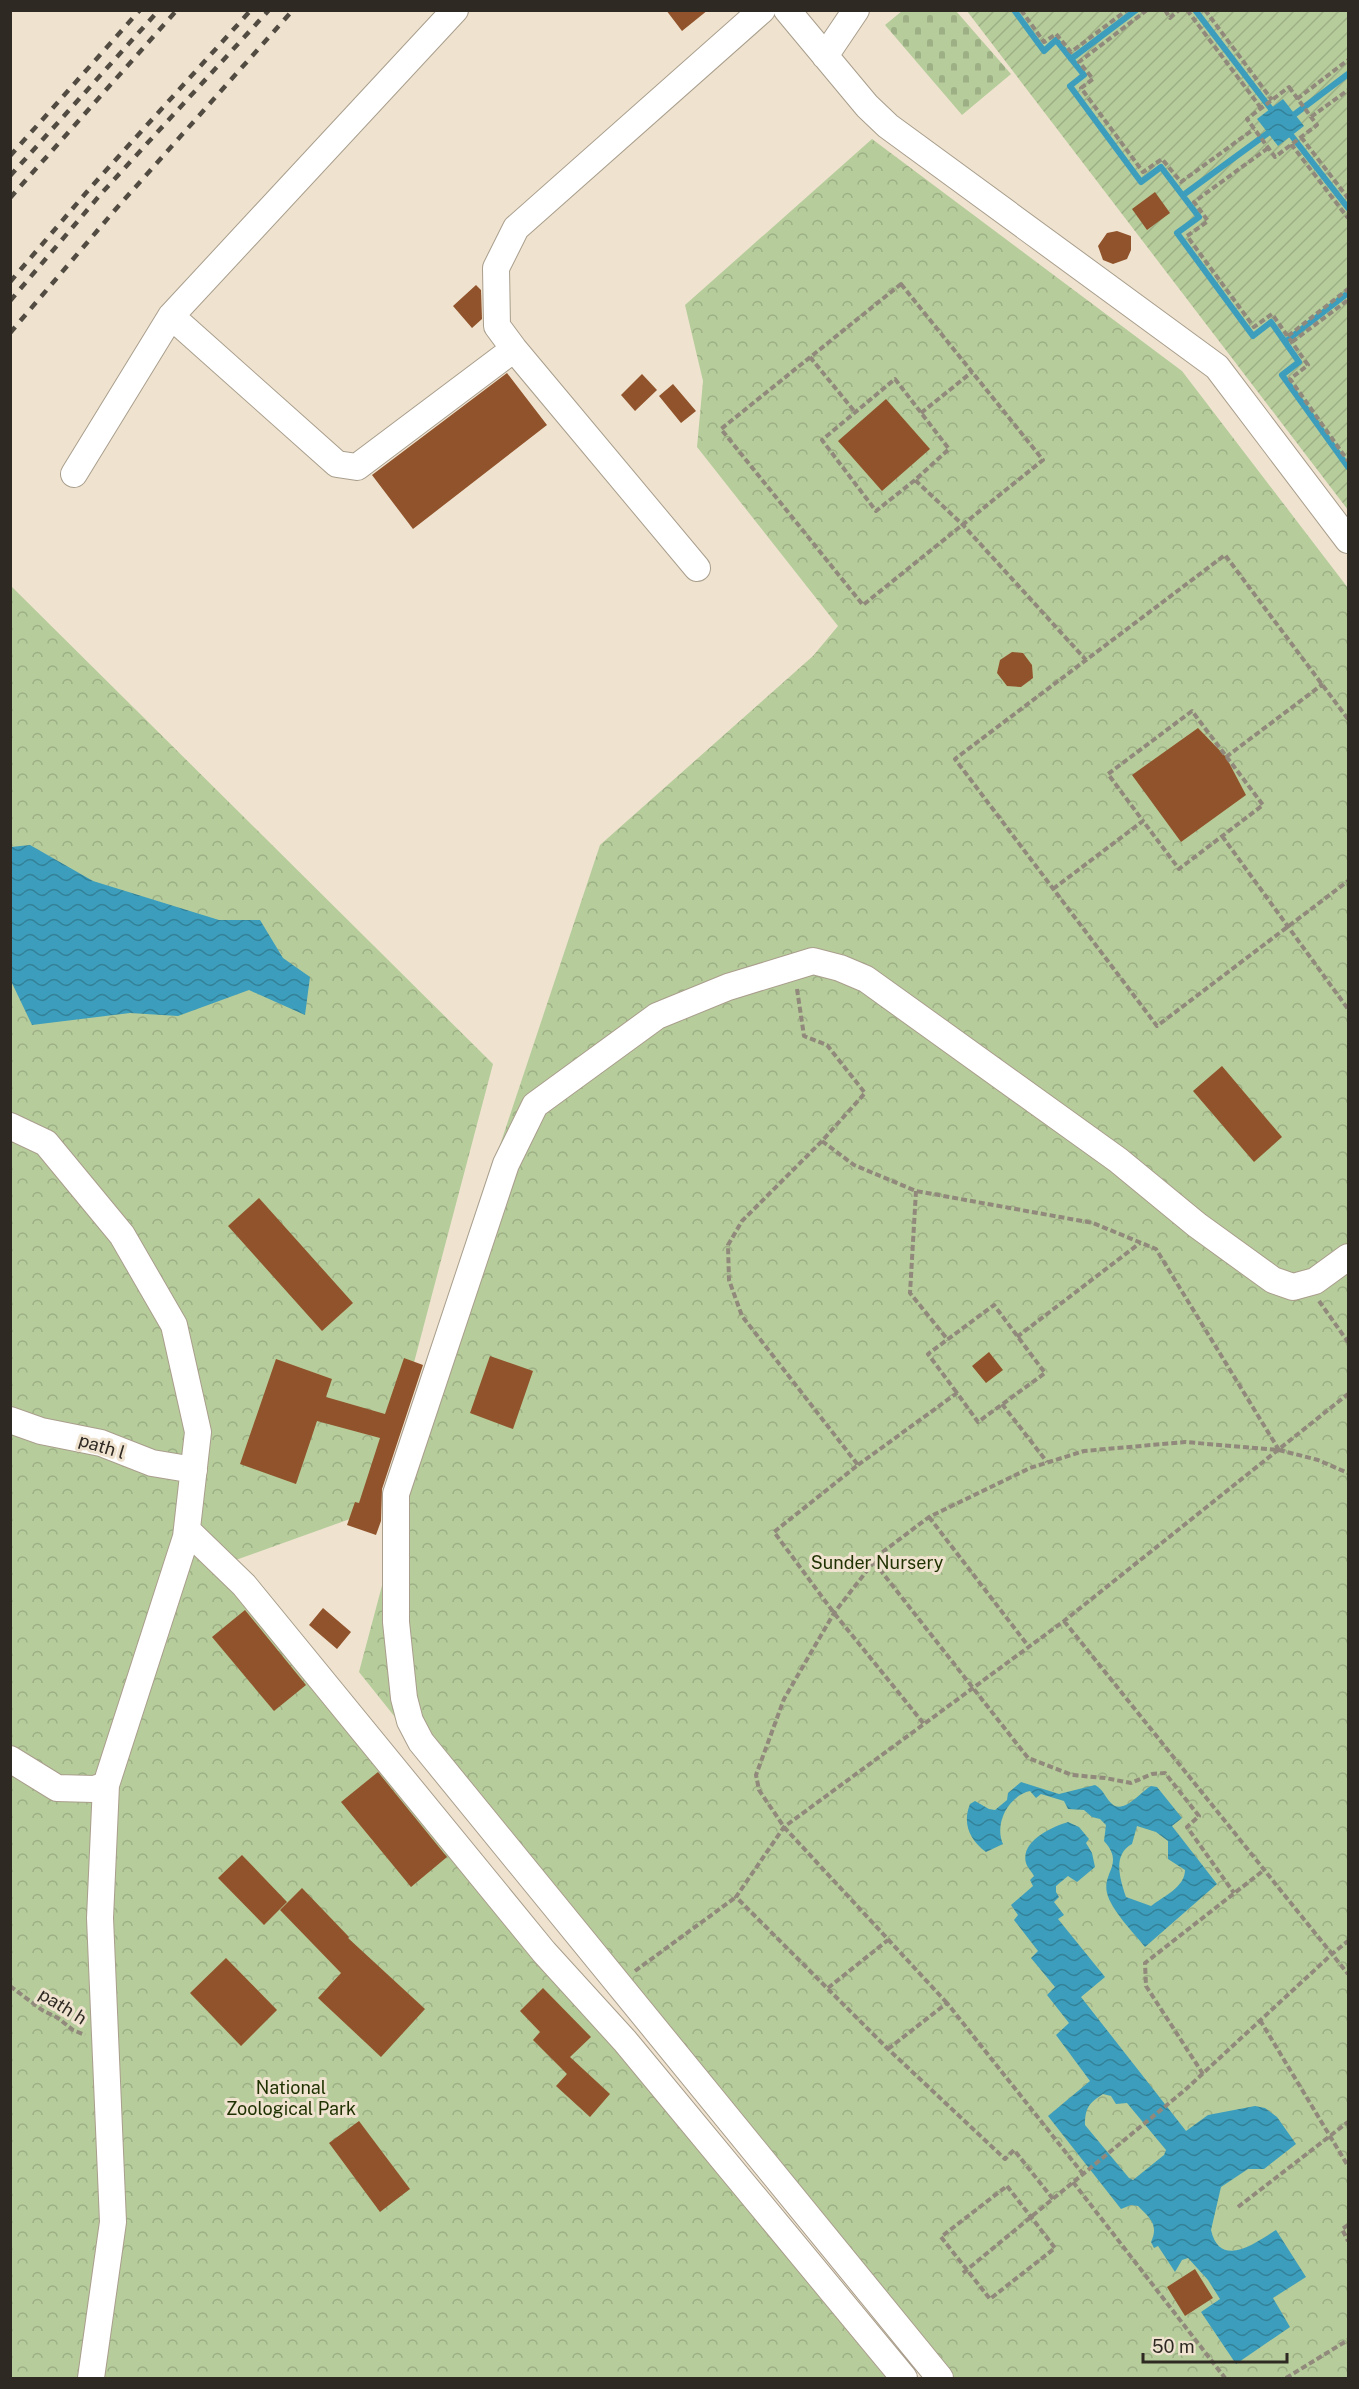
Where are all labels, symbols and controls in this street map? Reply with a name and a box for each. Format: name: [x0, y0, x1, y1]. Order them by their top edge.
street label: path l: [76, 1429, 128, 1463]
park label: Sunder Nursery: [811, 1552, 944, 1573]
street label: path h: [35, 1983, 91, 2029]
park label: National Zoological Park: [226, 2077, 356, 2119]
scale bar: [1143, 2326, 1287, 2364]
text: 50 m: [1152, 2336, 1195, 2357]

